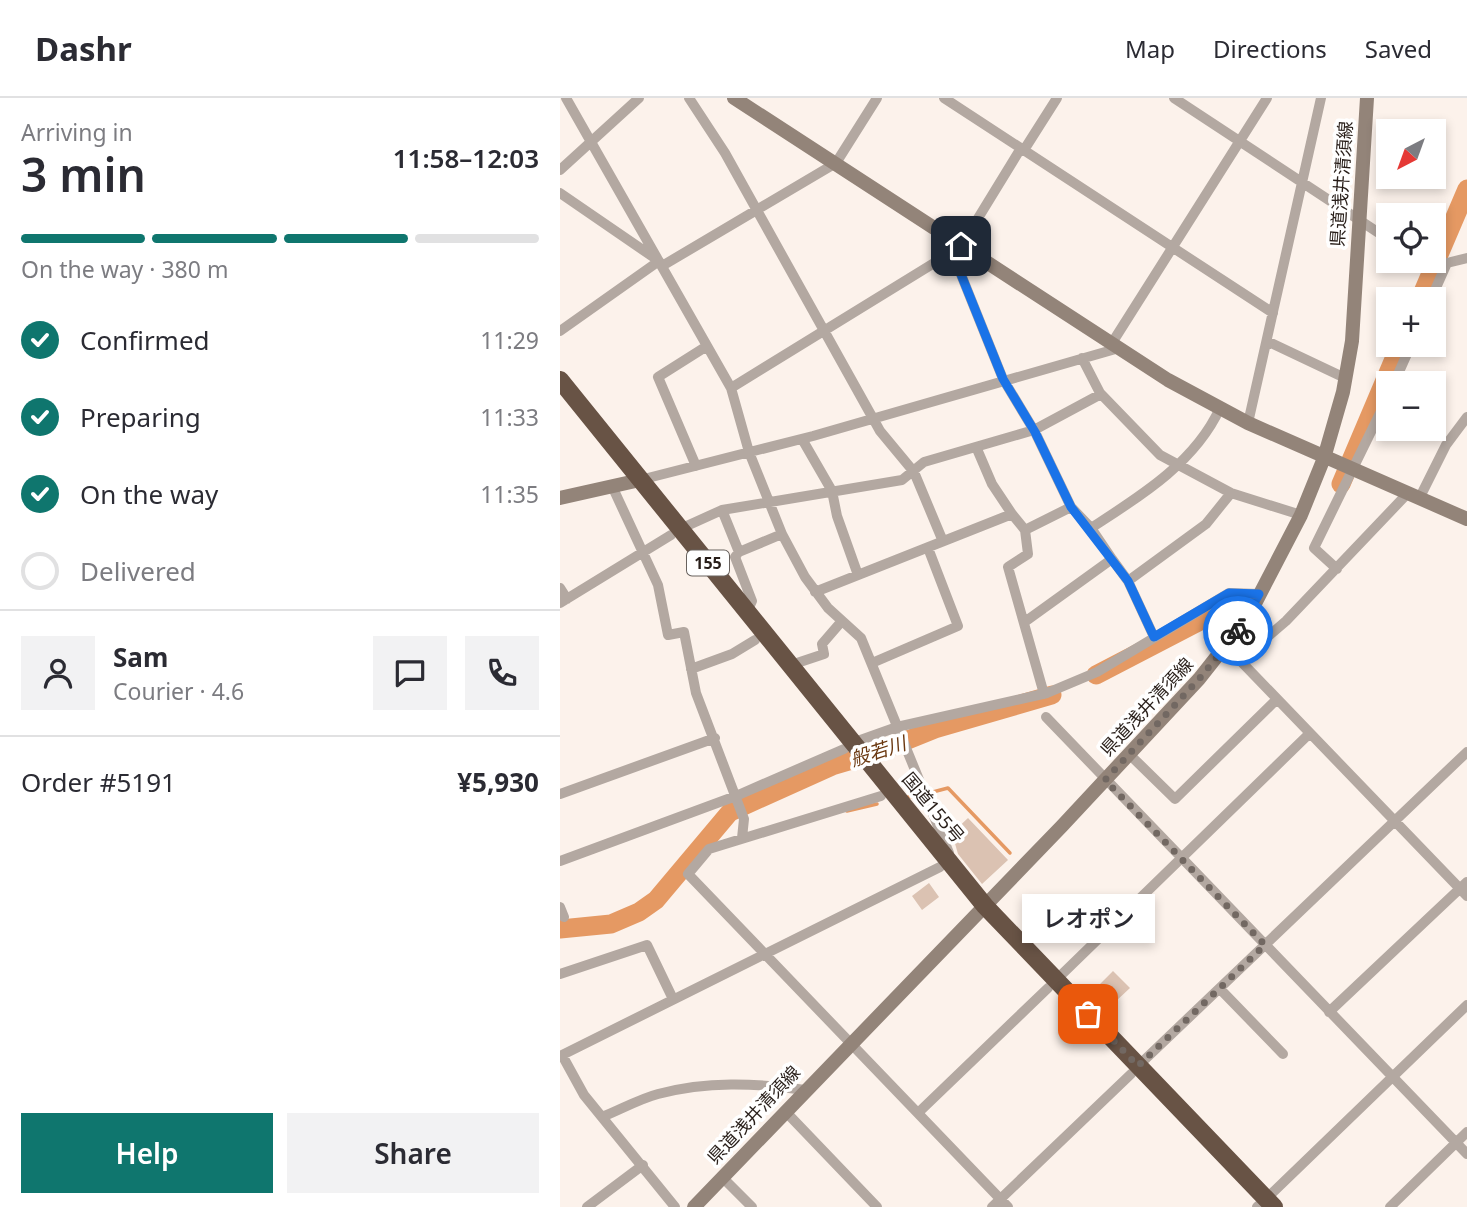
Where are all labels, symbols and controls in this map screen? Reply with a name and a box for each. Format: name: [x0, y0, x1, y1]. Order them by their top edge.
text: Dashr: [35, 26, 132, 71]
text: Map: [1125, 32, 1175, 65]
text: Directions: [1213, 32, 1327, 65]
text: Saved: [1365, 32, 1432, 65]
text: Arriving in: [21, 116, 133, 148]
north arrow: [1376, 119, 1446, 189]
map controls: [1376, 119, 1446, 441]
street label: 県道浅井清須線: [1325, 120, 1357, 248]
text: 11:58–12:03: [393, 140, 539, 176]
text: 3 min: [21, 143, 146, 205]
button: locate: [1376, 203, 1446, 273]
pin: [931, 216, 991, 276]
icon: home: [942, 227, 980, 265]
text: On the way · 380 m: [21, 253, 228, 285]
button: +: [1376, 287, 1446, 357]
icon: check: [21, 321, 59, 359]
text: Confirmed: [80, 322, 210, 358]
text: 11:29: [480, 324, 539, 356]
button: −: [1376, 371, 1446, 441]
icon: check: [21, 398, 59, 436]
text: Preparing: [80, 399, 201, 435]
text: 11:33: [480, 401, 539, 433]
icon: check: [21, 475, 59, 513]
text: On the way: [80, 476, 218, 512]
text: 11:35: [480, 478, 539, 510]
road number: 155: [687, 550, 729, 576]
text: Delivered: [80, 553, 196, 589]
courier: [1203, 596, 1273, 666]
icon: bike: [1219, 612, 1257, 650]
button: person: [21, 636, 95, 710]
button: chat: [373, 636, 447, 710]
button: phone: [465, 636, 539, 710]
text: Sam: [113, 639, 168, 675]
street label: 県道浅井清須線: [1095, 652, 1198, 761]
text: Courier · 4.6: [113, 675, 244, 707]
water label: 般若川: [847, 729, 911, 772]
text: Order #5191: [21, 764, 176, 800]
text: ¥5,930: [457, 764, 539, 800]
street label: 国道155号: [897, 767, 970, 848]
callout: レオポン: [1022, 895, 1154, 944]
text: レオポン: [1043, 902, 1135, 934]
pin: [1058, 984, 1118, 1044]
icon: bag: [1069, 995, 1107, 1033]
street label: 県道浅井清須線: [702, 1060, 805, 1169]
button: Help: [21, 1113, 273, 1193]
button: Share: [287, 1113, 539, 1193]

